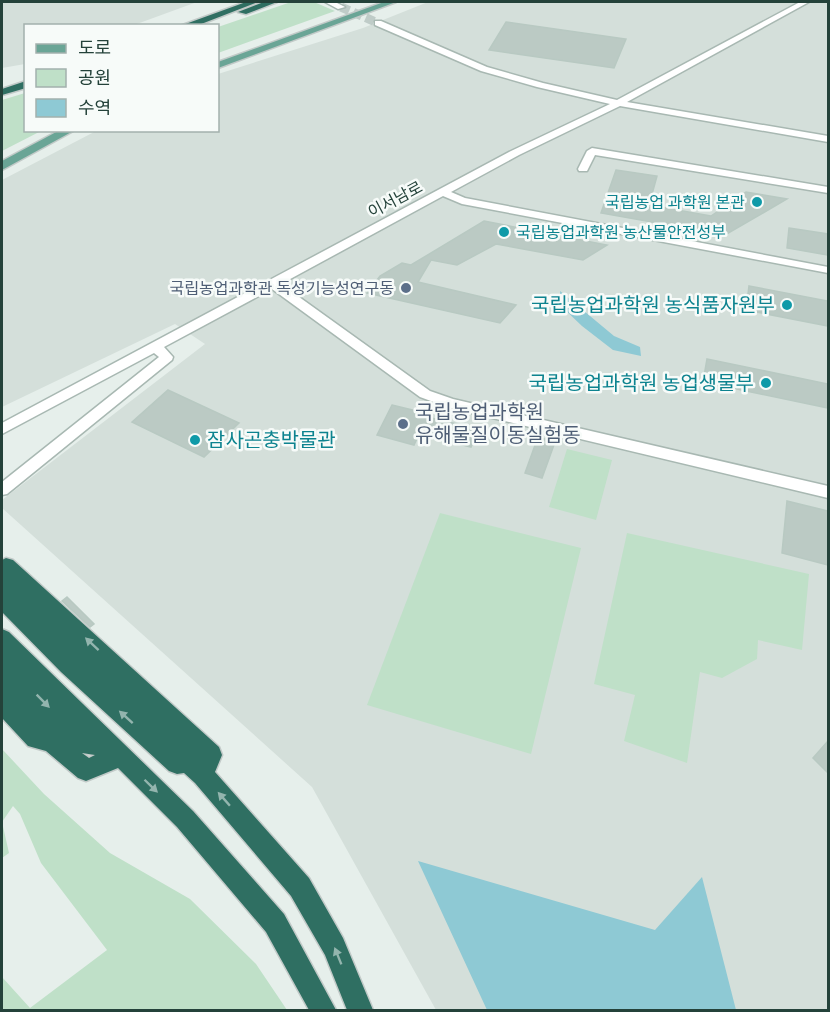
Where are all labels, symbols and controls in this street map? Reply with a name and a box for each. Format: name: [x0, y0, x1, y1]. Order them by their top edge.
legend: [24, 24, 219, 132]
text: 도로: [78, 38, 111, 61]
text: 공원: [78, 68, 111, 91]
text: 수역: [78, 98, 111, 121]
street label: 이서남로: [365, 178, 427, 223]
place label: 국립농업 과학원 본관: [605, 194, 745, 214]
marker: 국립농업 과학원 본관: [750, 195, 764, 209]
place label: 국립농업과학원 농산물안전성부: [516, 224, 726, 244]
marker: 국립농업과학원 농산물안전성부: [497, 225, 511, 239]
place label: 국립농업과학관 독성기능성연구동: [169, 280, 394, 300]
marker: 국립농업과학관 독성기능성연구동: [399, 281, 413, 295]
place label: 국립농업과학원 농식품자원부: [531, 294, 775, 320]
marker: 국립농업과학원 농식품자원부: [780, 298, 794, 312]
place label: 국립농업과학원 농업생물부: [529, 372, 754, 398]
marker: 국립농업과학원 농업생물부: [759, 376, 773, 390]
place label: 국립농업과학원 유해물질이동실험동: [415, 401, 581, 450]
marker: 국립농업과학원 유해물질이동실험동: [396, 417, 410, 431]
place label: 잠사곤충박물관: [207, 429, 336, 455]
marker: 잠사곤충박물관: [188, 433, 202, 447]
one-way arrow: [85, 637, 100, 651]
one-way arrow: [35, 693, 49, 707]
one-way arrow: [119, 711, 134, 724]
one-way arrow: [144, 778, 158, 792]
one-way arrow: [217, 792, 231, 807]
one-way arrow: [333, 947, 342, 965]

